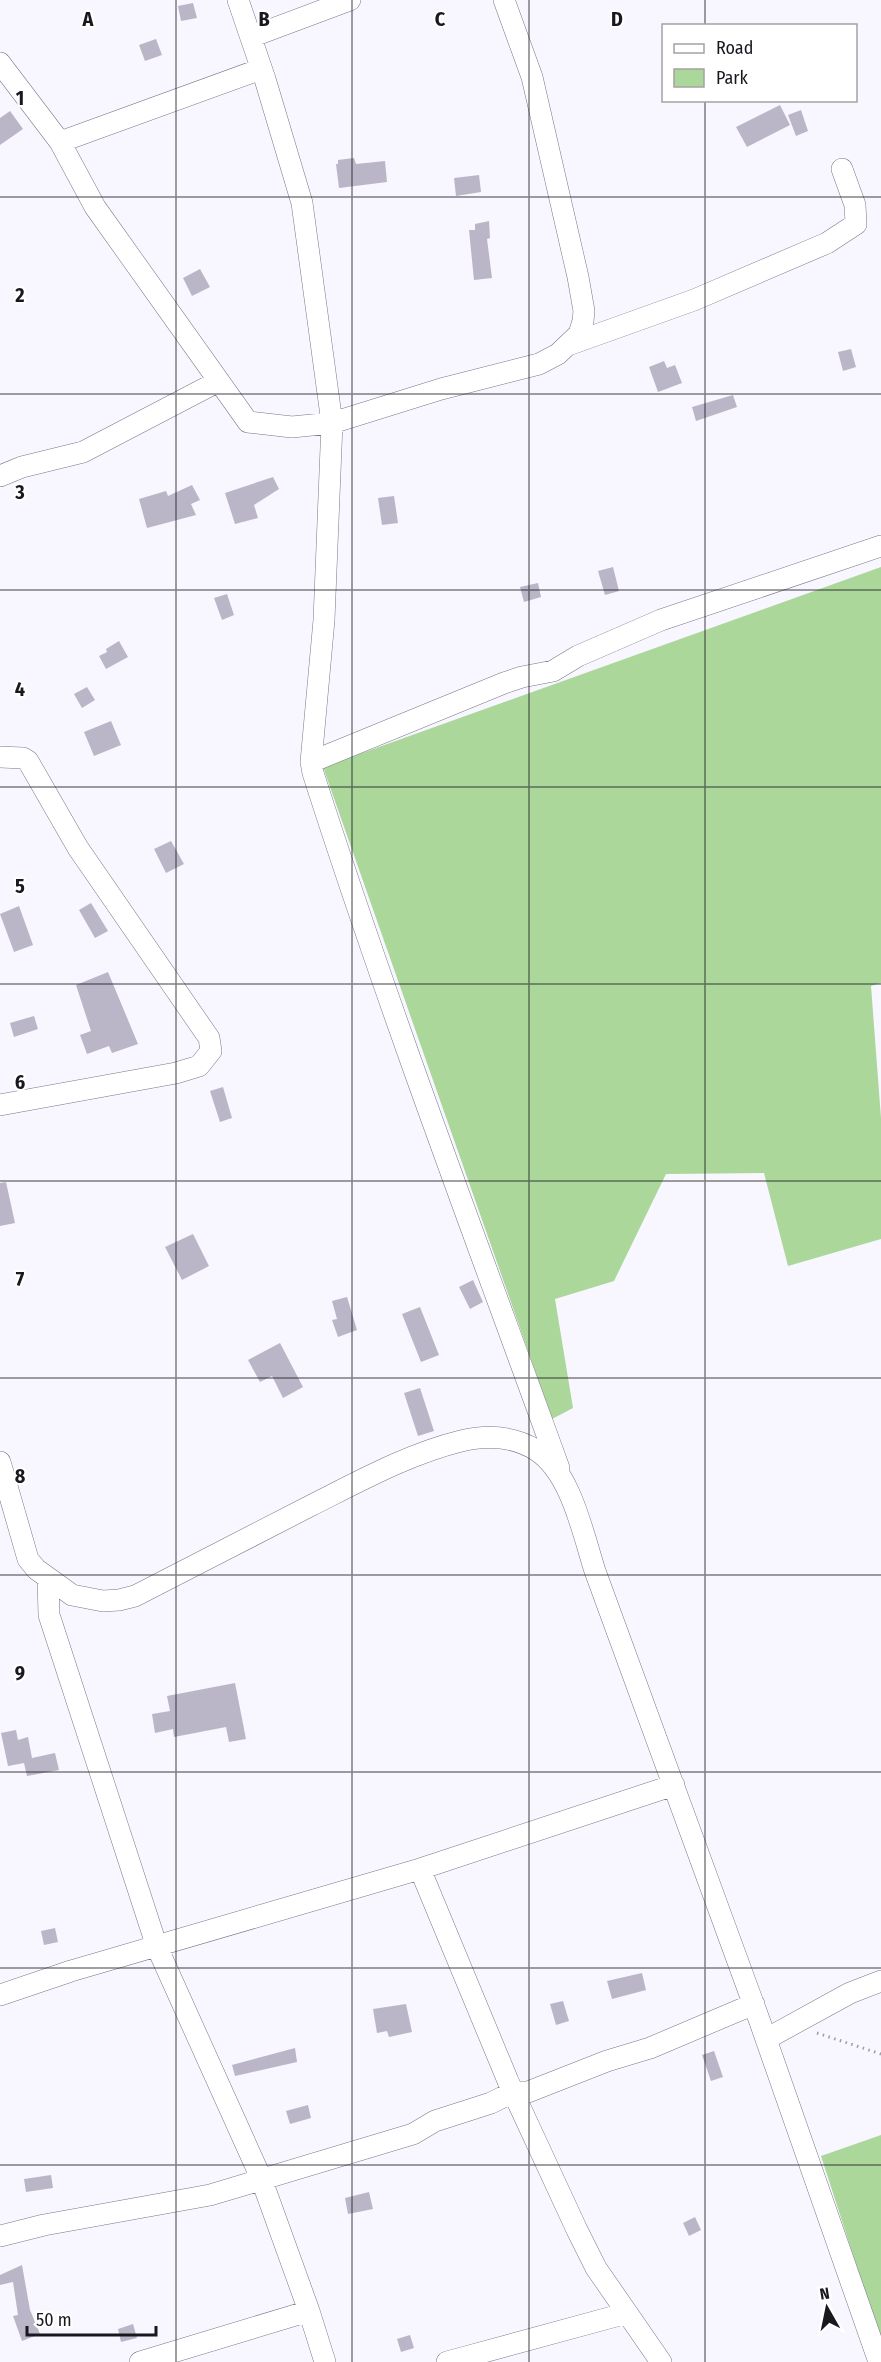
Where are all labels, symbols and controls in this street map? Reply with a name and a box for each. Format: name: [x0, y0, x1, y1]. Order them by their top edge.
text: A: [82, 7, 95, 31]
text: B: [258, 7, 270, 31]
text: C: [435, 7, 446, 31]
text: D: [611, 7, 623, 31]
legend: [662, 24, 857, 102]
text: Road: [716, 37, 753, 59]
text: Park: [716, 67, 749, 89]
text: 1: [16, 86, 24, 110]
text: 2: [14, 283, 25, 307]
text: 3: [14, 480, 25, 504]
text: 4: [15, 677, 25, 701]
text: 5: [15, 874, 25, 898]
text: 6: [15, 1070, 25, 1094]
text: 7: [16, 1267, 25, 1291]
text: 8: [15, 1464, 26, 1488]
text: 9: [15, 1661, 25, 1685]
north arrow: [797, 2278, 857, 2338]
text: N: [819, 2284, 831, 2304]
scale bar: [27, 2299, 156, 2337]
text: 50 m: [36, 2309, 72, 2331]

